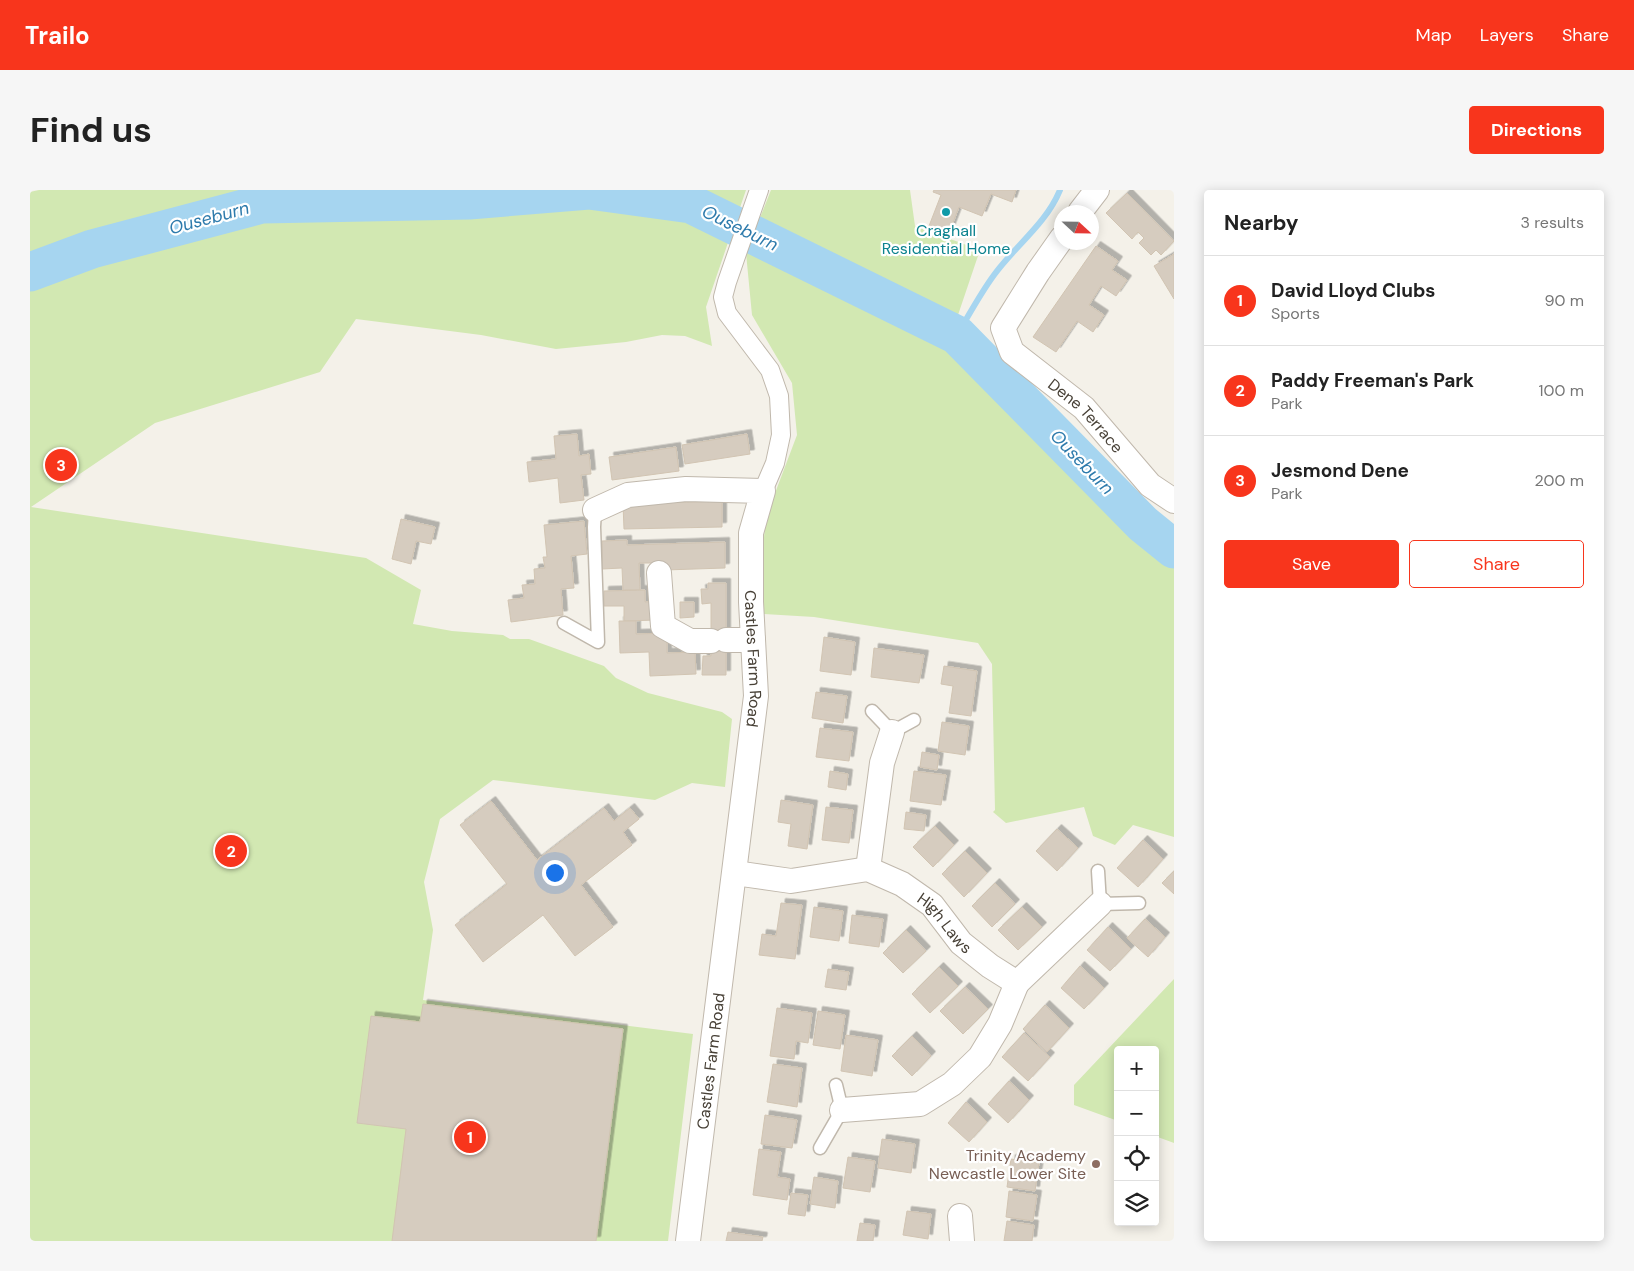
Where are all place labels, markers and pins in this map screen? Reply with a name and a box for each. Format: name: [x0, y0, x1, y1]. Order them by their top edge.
marker: Craghall Residential Home: [940, 206, 952, 218]
place label: Craghall Residential Home: [882, 220, 1010, 259]
pin: 3: [45, 446, 77, 484]
pin: 2: [215, 832, 247, 870]
pin: 1: [454, 1118, 486, 1156]
place label: Trinity Academy Newcastle Lower Site: [929, 1145, 1086, 1184]
marker: Trinity Academy Newcastle Lower Site: [1090, 1158, 1102, 1170]

